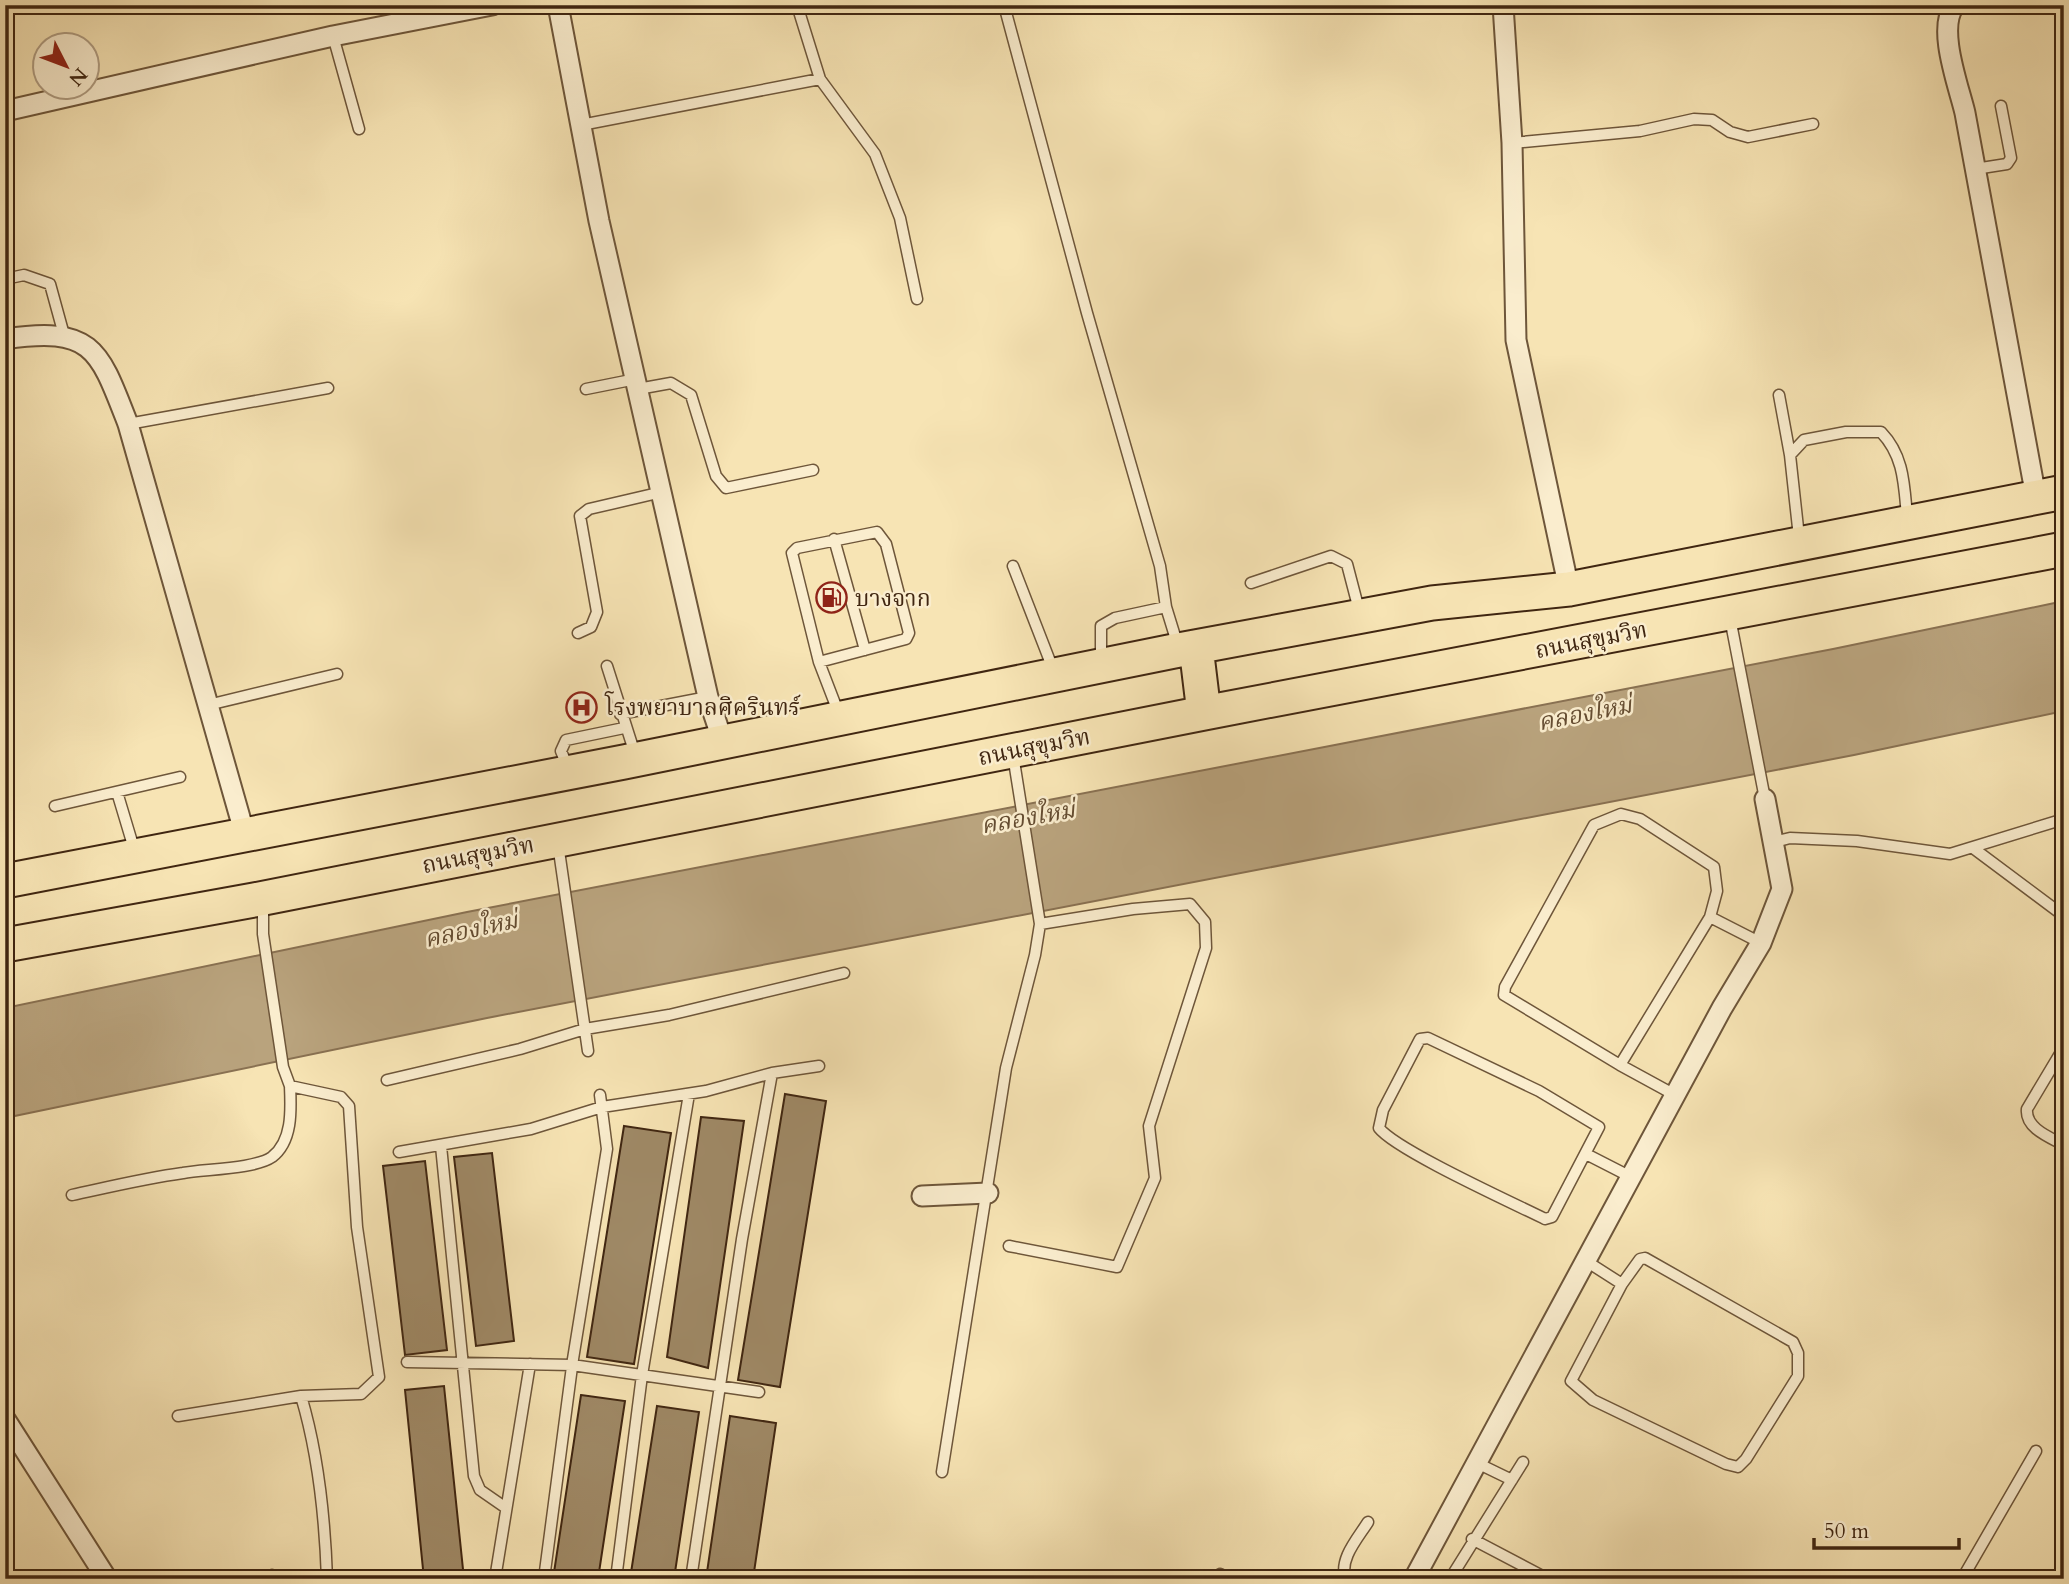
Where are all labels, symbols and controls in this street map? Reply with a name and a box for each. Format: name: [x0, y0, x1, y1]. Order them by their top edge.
north arrow: [32, 32, 102, 102]
text: N: [62, 62, 93, 92]
fuel station icon: บางจาก: [815, 581, 849, 615]
place label: บางจาก: [855, 583, 931, 614]
street label: ถนนสุขุมวิท: [1532, 614, 1650, 666]
water label: คลองใหม่: [1535, 687, 1638, 739]
hospital icon: โรงพยาบาลศิครินทร์: [565, 690, 599, 724]
place label: โรงพยาบาลศิครินทร์: [604, 691, 801, 723]
street label: ถนนสุขุมวิท: [975, 721, 1093, 773]
water label: คลองใหม่: [978, 792, 1080, 842]
street label: ถนนสุขุมวิท: [419, 829, 537, 881]
water label: คลองใหม่: [421, 902, 524, 956]
scale bar: [1814, 1507, 1959, 1551]
text: 50 m: [1824, 1517, 1869, 1546]

